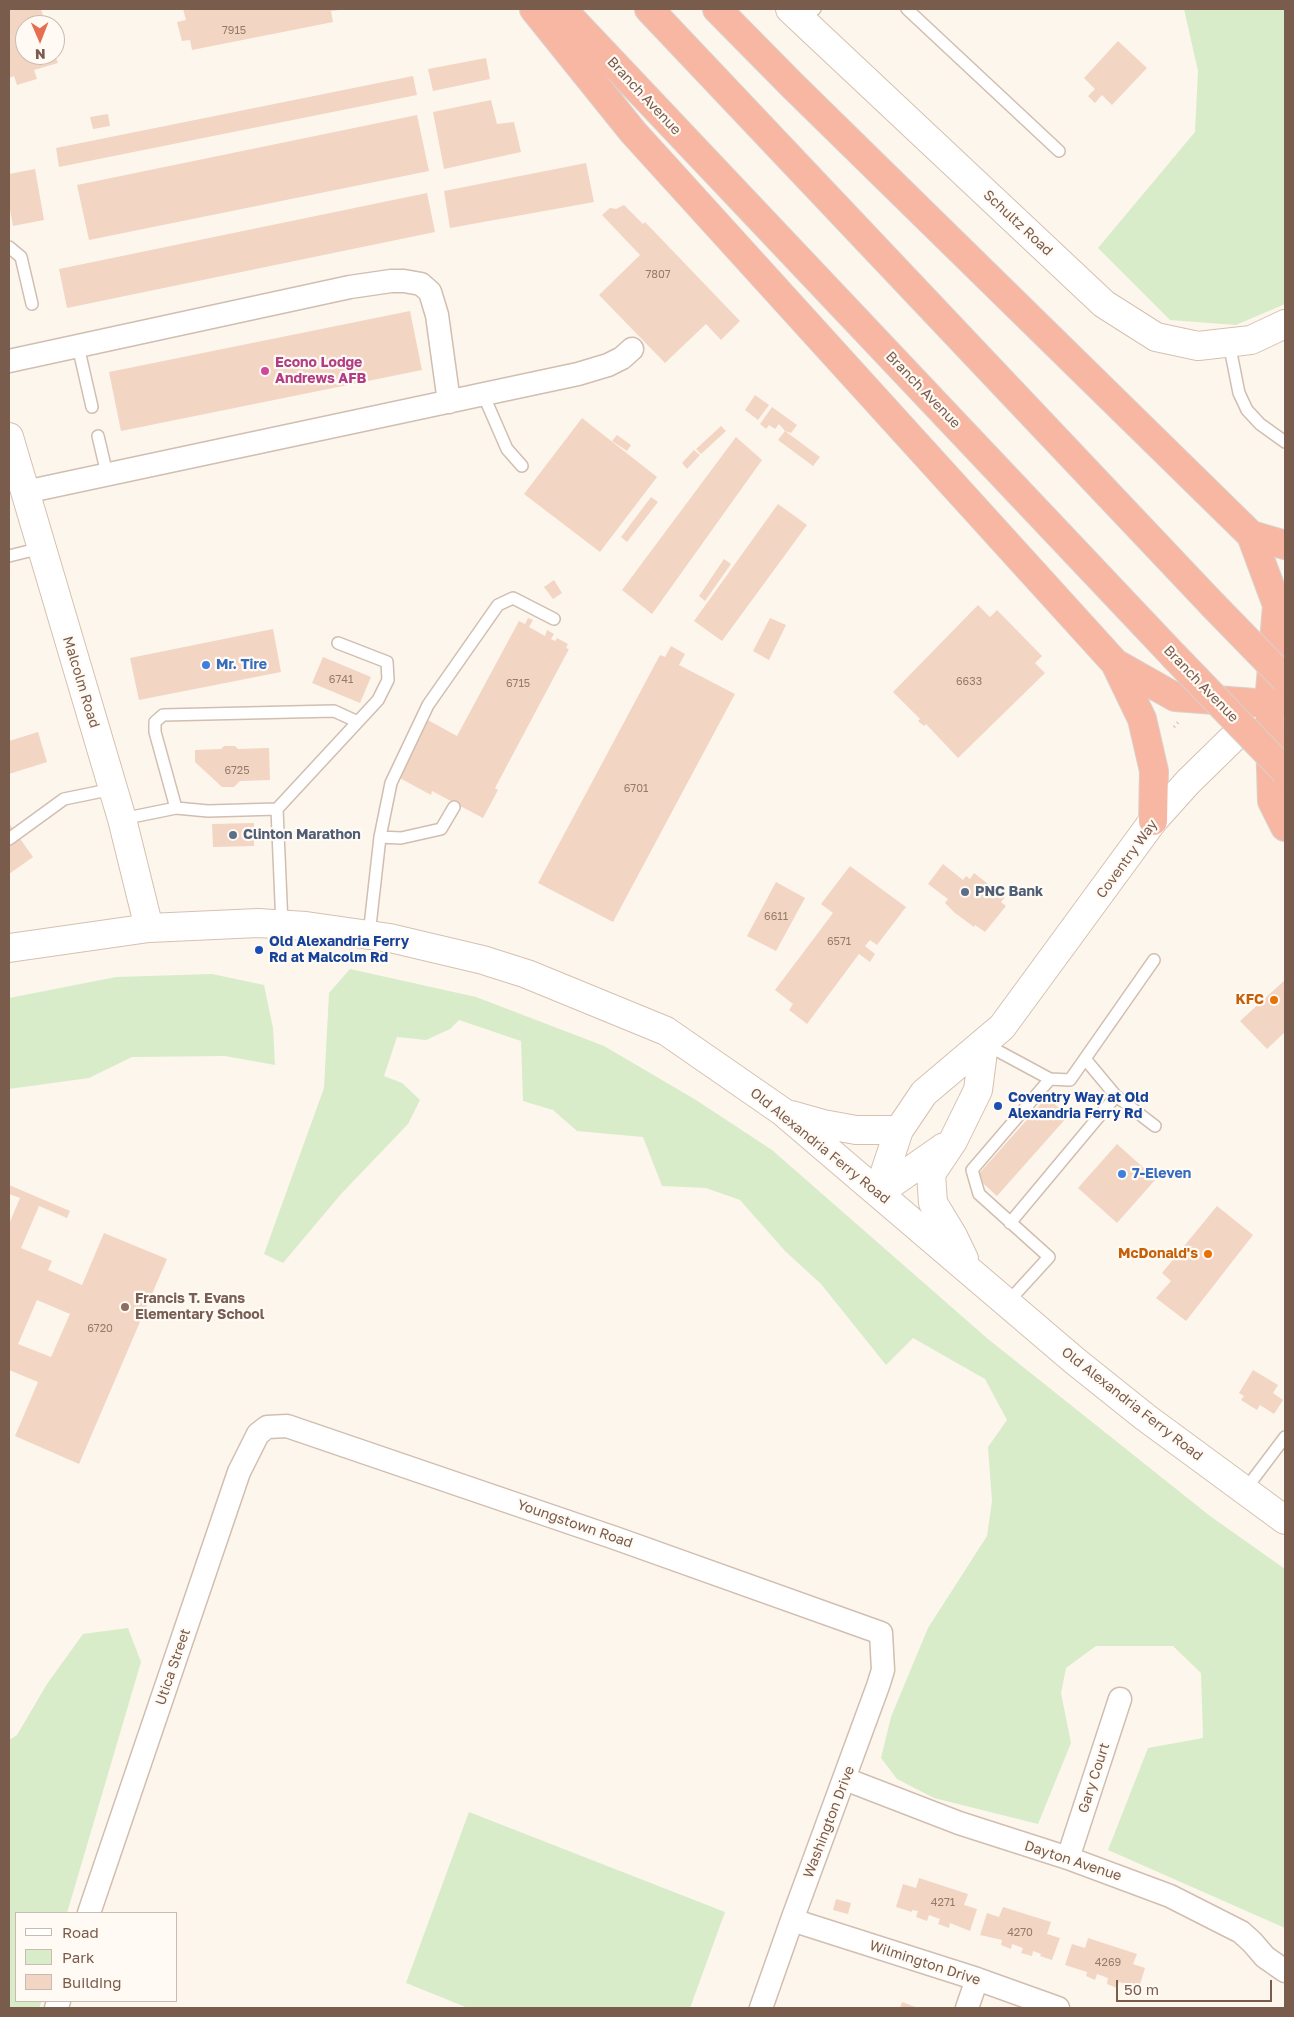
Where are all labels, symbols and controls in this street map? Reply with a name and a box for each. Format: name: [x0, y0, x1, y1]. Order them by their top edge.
north arrow: [15, 15, 65, 65]
house number: 7915: [222, 24, 246, 38]
text: N: [35, 46, 46, 63]
street label: Branch Avenue: [604, 54, 684, 138]
street label: Schultz Road: [980, 187, 1056, 259]
house number: 7807: [645, 268, 671, 282]
street label: Branch Avenue: [882, 348, 964, 432]
place label: Econo Lodge Andrews AFB: [275, 355, 366, 388]
marker: Econo Lodge Andrews AFB: [259, 365, 271, 377]
street label: Malcolm Road: [59, 634, 103, 730]
street label: Branch Avenue: [1160, 642, 1242, 726]
place label: Mr. Tire: [216, 657, 267, 673]
marker: Mr. Tire: [200, 659, 212, 671]
house number: 6741: [329, 673, 353, 687]
house number: 6633: [956, 675, 982, 689]
house number: 6715: [506, 677, 530, 691]
house number: 6725: [224, 764, 250, 778]
house number: 6701: [624, 782, 648, 796]
street label: Coventry Way: [1093, 816, 1161, 902]
place label: Clinton Marathon: [243, 827, 361, 843]
marker: Clinton Marathon: [227, 829, 239, 841]
place label: PNC Bank: [975, 884, 1043, 900]
marker: PNC Bank: [959, 886, 971, 898]
house number: 6611: [764, 910, 788, 924]
place label: Old Alexandria Ferry Rd at Malcolm Rd: [269, 934, 409, 966]
house number: 6571: [827, 935, 851, 949]
marker: Old Alexandria Ferry Rd at Malcolm Rd: [253, 944, 265, 956]
place label: KFC: [1236, 992, 1264, 1008]
marker: KFC: [1268, 994, 1280, 1006]
street label: Old Alexandria Ferry Road: [747, 1085, 893, 1207]
place label: Coventry Way at Old Alexandria Ferry Rd: [1008, 1090, 1149, 1122]
marker: Coventry Way at Old Alexandria Ferry Rd: [992, 1100, 1004, 1112]
place label: 7-Eleven: [1132, 1166, 1191, 1182]
marker: 7-Eleven: [1116, 1168, 1128, 1180]
place label: McDonald's: [1118, 1246, 1198, 1262]
marker: McDonald's: [1202, 1248, 1214, 1260]
place label: Francis T. Evans Elementary School: [135, 1291, 264, 1324]
marker: Francis T. Evans Elementary School: [119, 1301, 131, 1313]
house number: 6720: [87, 1322, 113, 1336]
street label: Old Alexandria Ferry Road: [1058, 1344, 1206, 1464]
street label: Youngstown Road: [515, 1496, 635, 1552]
street label: Utica Street: [152, 1626, 194, 1708]
street label: Gary Court: [1075, 1741, 1113, 1815]
street label: Washington Drive: [800, 1764, 858, 1880]
street label: Dayton Avenue: [1022, 1837, 1124, 1885]
house number: 4271: [931, 1896, 955, 1910]
legend: [15, 1912, 178, 2002]
text: Road: [62, 1923, 99, 1941]
house number: 4270: [1007, 1926, 1033, 1940]
street label: Wilmington Drive: [867, 1937, 983, 1989]
text: Park: [62, 1948, 94, 1966]
house number: 4269: [1095, 1956, 1121, 1970]
scale bar: [1119, 1970, 1275, 2002]
text: Building: [62, 1973, 122, 1991]
text: 50 m: [1124, 1980, 1159, 1998]

